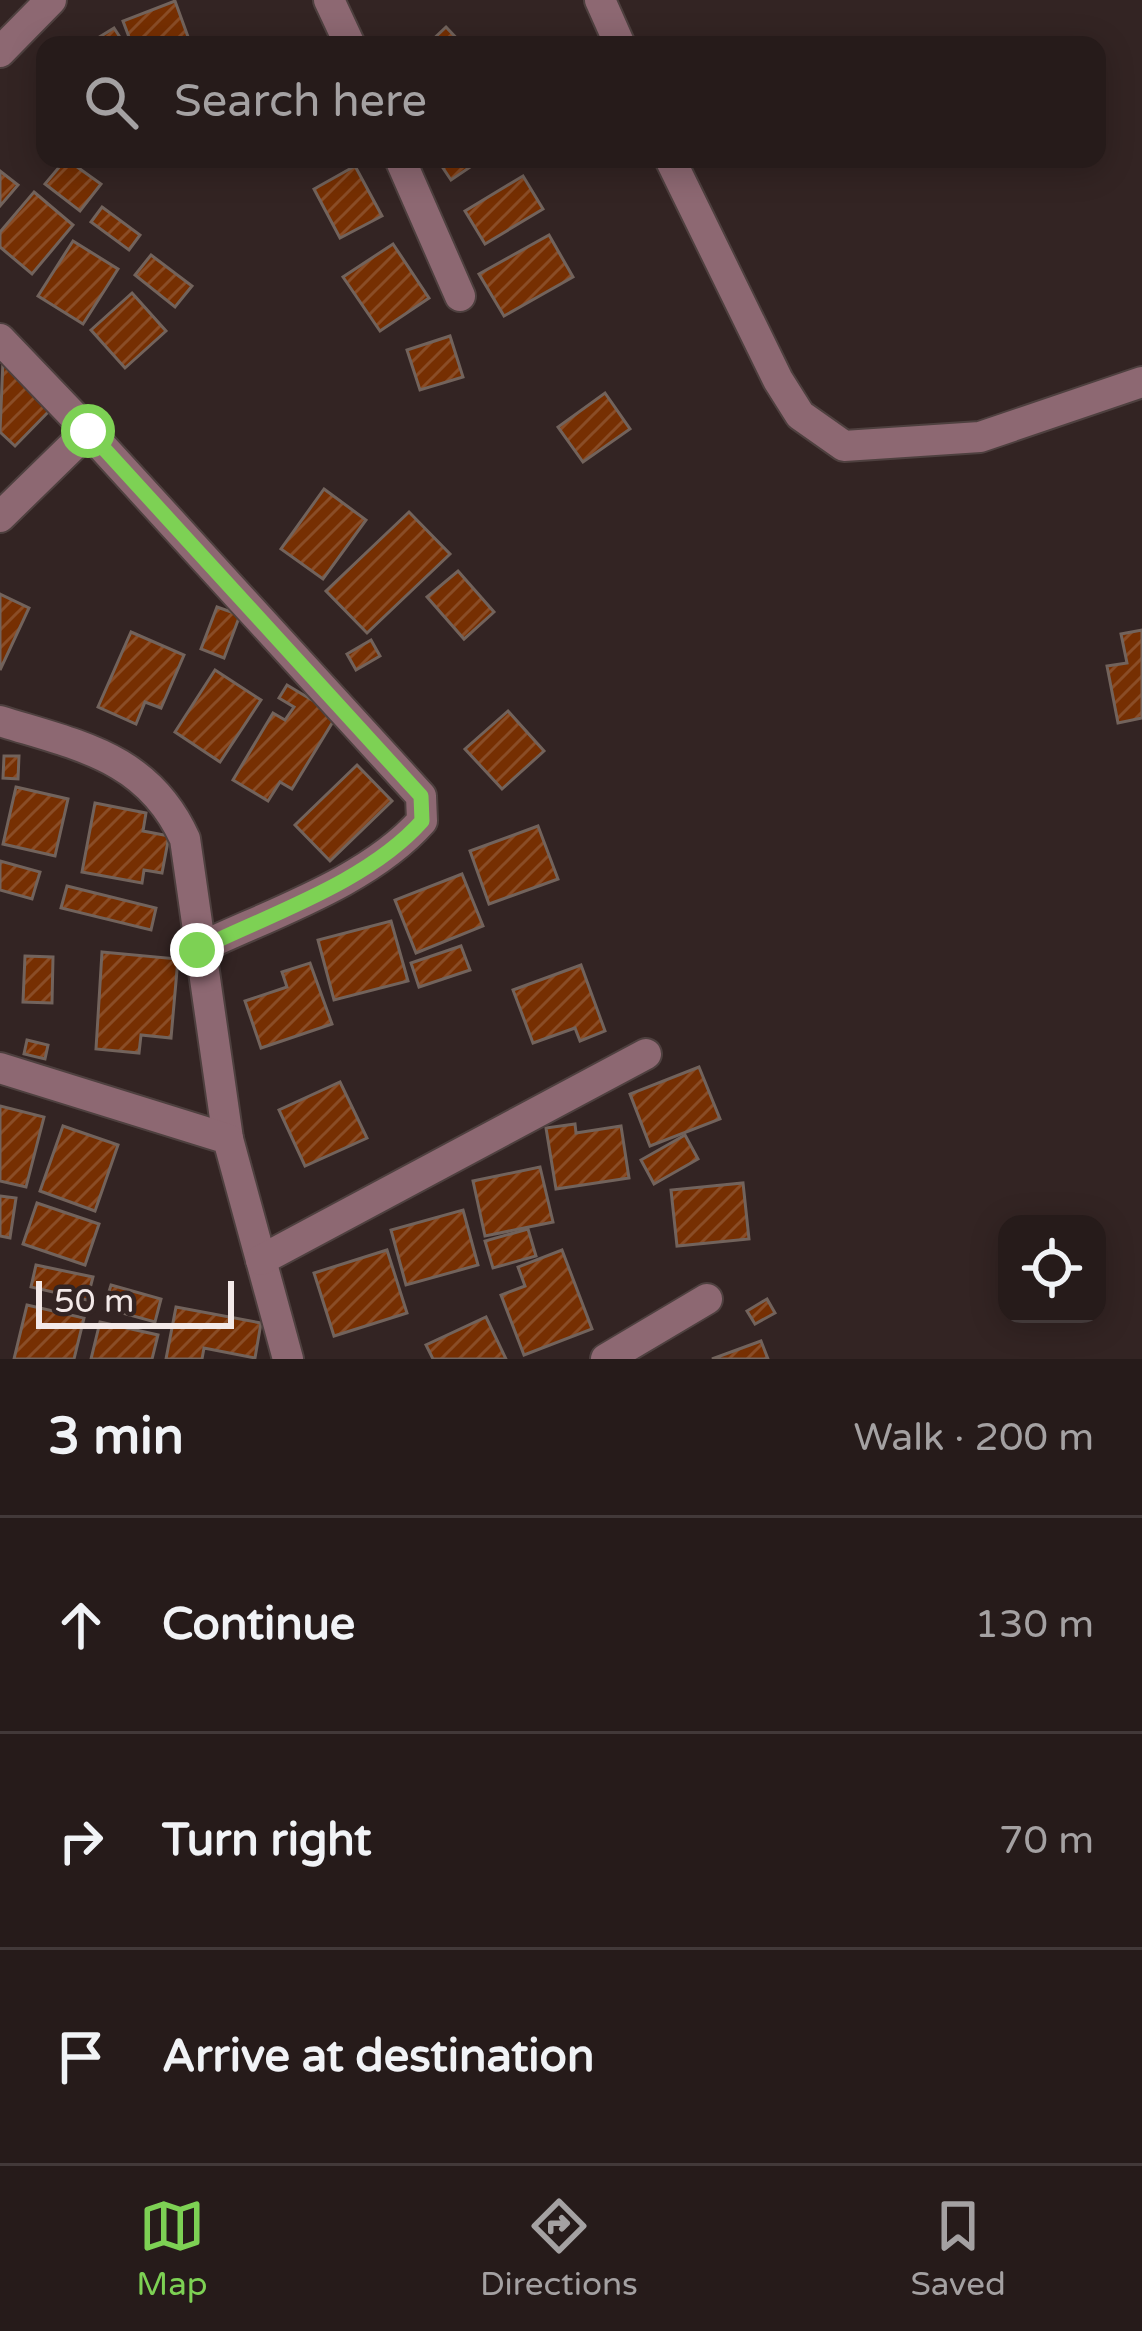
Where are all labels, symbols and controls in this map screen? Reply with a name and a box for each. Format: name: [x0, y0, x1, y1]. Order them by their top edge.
search box: [36, 36, 1106, 168]
icon: search: [78, 69, 144, 135]
text: Search here: [174, 75, 427, 129]
route start: [61, 404, 115, 458]
route end: [170, 923, 224, 977]
map controls: [998, 1215, 1106, 1323]
button: locate: [998, 1215, 1106, 1323]
scale bar: [36, 1275, 234, 1328]
text: 50 m: [54, 1282, 134, 1321]
text: 3 min: [48, 1406, 184, 1468]
text: Walk · 200 m: [853, 1414, 1094, 1461]
icon: ahead: [48, 1592, 114, 1658]
text: Continue: [162, 1598, 355, 1652]
text: 130 m: [975, 1601, 1094, 1648]
icon: right: [48, 1808, 114, 1874]
text: Turn right: [162, 1814, 371, 1868]
text: 70 m: [999, 1817, 1094, 1864]
icon: arrive: [48, 2024, 114, 2090]
text: Arrive at destination: [162, 2030, 594, 2084]
tab: Map: [136, 2193, 208, 2304]
tab: Directions: [480, 2193, 638, 2304]
tab: Saved: [910, 2193, 1006, 2304]

